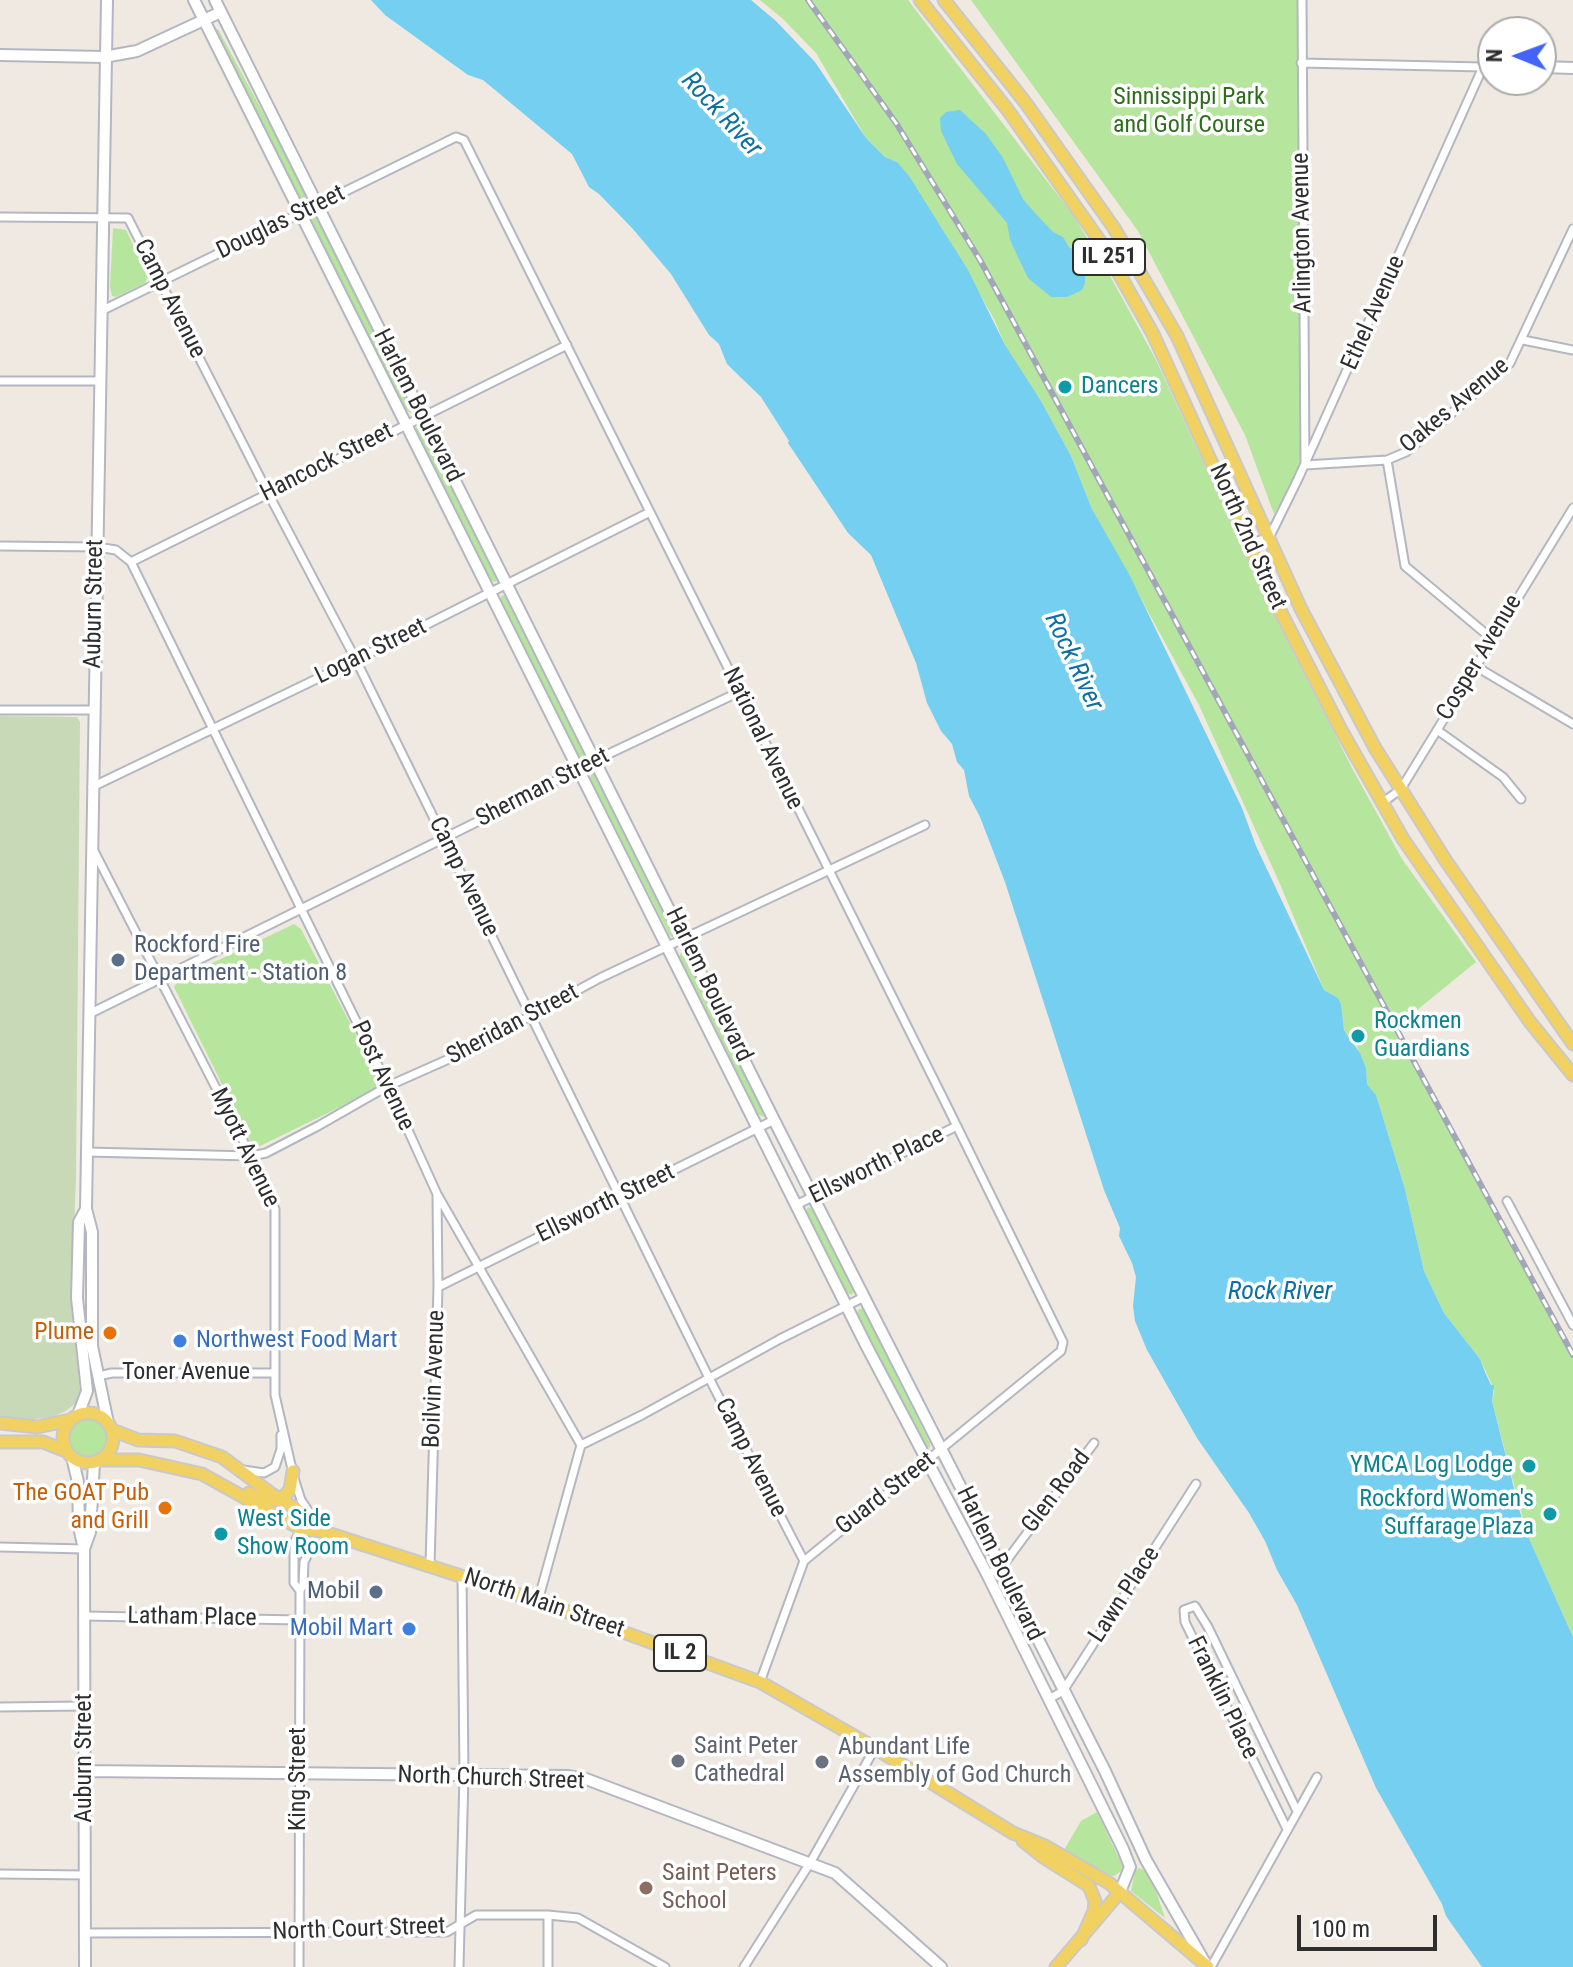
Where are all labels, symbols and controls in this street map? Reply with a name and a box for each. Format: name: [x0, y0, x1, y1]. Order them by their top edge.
north arrow: [1477, 16, 1557, 96]
text: N: [1482, 49, 1507, 63]
water label: Rock River: [674, 66, 768, 164]
park label: Sinnissippi Park and Golf Course: [1113, 84, 1265, 140]
street label: Arlington Avenue: [1287, 152, 1319, 314]
street label: Douglas Street: [212, 180, 350, 266]
street label: Camp Avenue: [127, 235, 211, 363]
road number: IL 251: [1073, 239, 1145, 275]
street label: Ethel Avenue: [1336, 251, 1412, 375]
street label: Harlem Boulevard: [366, 325, 468, 487]
street label: Oakes Avenue: [1395, 352, 1515, 460]
place label: Dancers: [1081, 373, 1158, 401]
marker: Dancers: [1056, 378, 1074, 396]
street label: Hancock Street: [256, 417, 398, 509]
street label: North 2nd Street: [1202, 460, 1292, 614]
street label: Auburn Street: [79, 539, 111, 669]
street label: Cosper Avenue: [1431, 590, 1529, 726]
water label: Rock River: [1037, 608, 1109, 716]
street label: Logan Street: [311, 613, 431, 691]
street label: National Avenue: [715, 663, 809, 815]
street label: Sherman Street: [472, 742, 614, 834]
street label: Camp Avenue: [422, 812, 504, 942]
street label: Harlem Boulevard: [658, 903, 758, 1067]
place label: Rockford Fire Department - Station 8: [134, 932, 347, 988]
marker: Rockford Fire Department - Station 8: [109, 951, 127, 969]
street label: Sheridan Street: [442, 978, 584, 1072]
place label: Rockmen Guardians: [1374, 1008, 1470, 1064]
street label: Post Avenue: [344, 1017, 420, 1135]
marker: Rockmen Guardians: [1349, 1027, 1367, 1045]
street label: Myott Avenue: [203, 1084, 285, 1212]
street label: Ellsworth Place: [805, 1121, 949, 1211]
street label: Ellsworth Street: [532, 1158, 680, 1250]
water label: Rock River: [1228, 1276, 1332, 1308]
street label: Boilvin Avenue: [418, 1309, 452, 1449]
place label: Plume: [34, 1319, 94, 1347]
marker: Plume: [101, 1324, 119, 1342]
place label: Northwest Food Mart: [196, 1327, 397, 1355]
marker: Northwest Food Mart: [171, 1332, 189, 1350]
street label: Toner Avenue: [122, 1359, 250, 1387]
street label: Camp Avenue: [708, 1394, 792, 1522]
street label: Glen Road: [1017, 1445, 1097, 1539]
street label: Guard Street: [831, 1446, 941, 1542]
place label: YMCA Log Lodge: [1350, 1452, 1513, 1480]
marker: YMCA Log Lodge: [1520, 1457, 1538, 1475]
place label: The GOAT Pub and Grill: [13, 1480, 149, 1536]
street label: Harlem Boulevard: [949, 1482, 1049, 1646]
place label: Rockford Women's Suffarage Plaza: [1359, 1486, 1534, 1542]
marker: The GOAT Pub and Grill: [156, 1499, 174, 1517]
marker: Rockford Women's Suffarage Plaza: [1541, 1505, 1559, 1523]
place label: West Side Show Room: [237, 1506, 349, 1562]
marker: West Side Show Room: [212, 1525, 230, 1543]
street label: Lawn Place: [1083, 1542, 1167, 1648]
street label: North Main Street: [460, 1563, 628, 1645]
place label: Mobil: [307, 1578, 360, 1606]
marker: Mobil: [367, 1583, 385, 1601]
street label: Latham Place: [127, 1602, 257, 1634]
place label: Mobil Mart: [290, 1615, 393, 1643]
marker: Mobil Mart: [400, 1620, 418, 1638]
street label: Franklin Place: [1180, 1632, 1264, 1764]
road number: IL 2: [654, 1635, 706, 1671]
street label: Auburn Street: [71, 1693, 99, 1823]
street label: King Street: [285, 1727, 313, 1831]
place label: Saint Peter Cathedral: [694, 1733, 798, 1789]
place label: Abundant Life Assembly of God Church: [838, 1734, 1071, 1790]
marker: Saint Peter Cathedral: [669, 1752, 687, 1770]
marker: Abundant Life Assembly of God Church: [813, 1753, 831, 1771]
street label: North Church Street: [397, 1761, 585, 1797]
place label: Saint Peters School: [662, 1860, 777, 1916]
marker: Saint Peters School: [637, 1879, 655, 1897]
scale bar: [1301, 1899, 1441, 1949]
street label: North Court Street: [272, 1913, 446, 1947]
text: 100 m: [1311, 1915, 1370, 1943]

